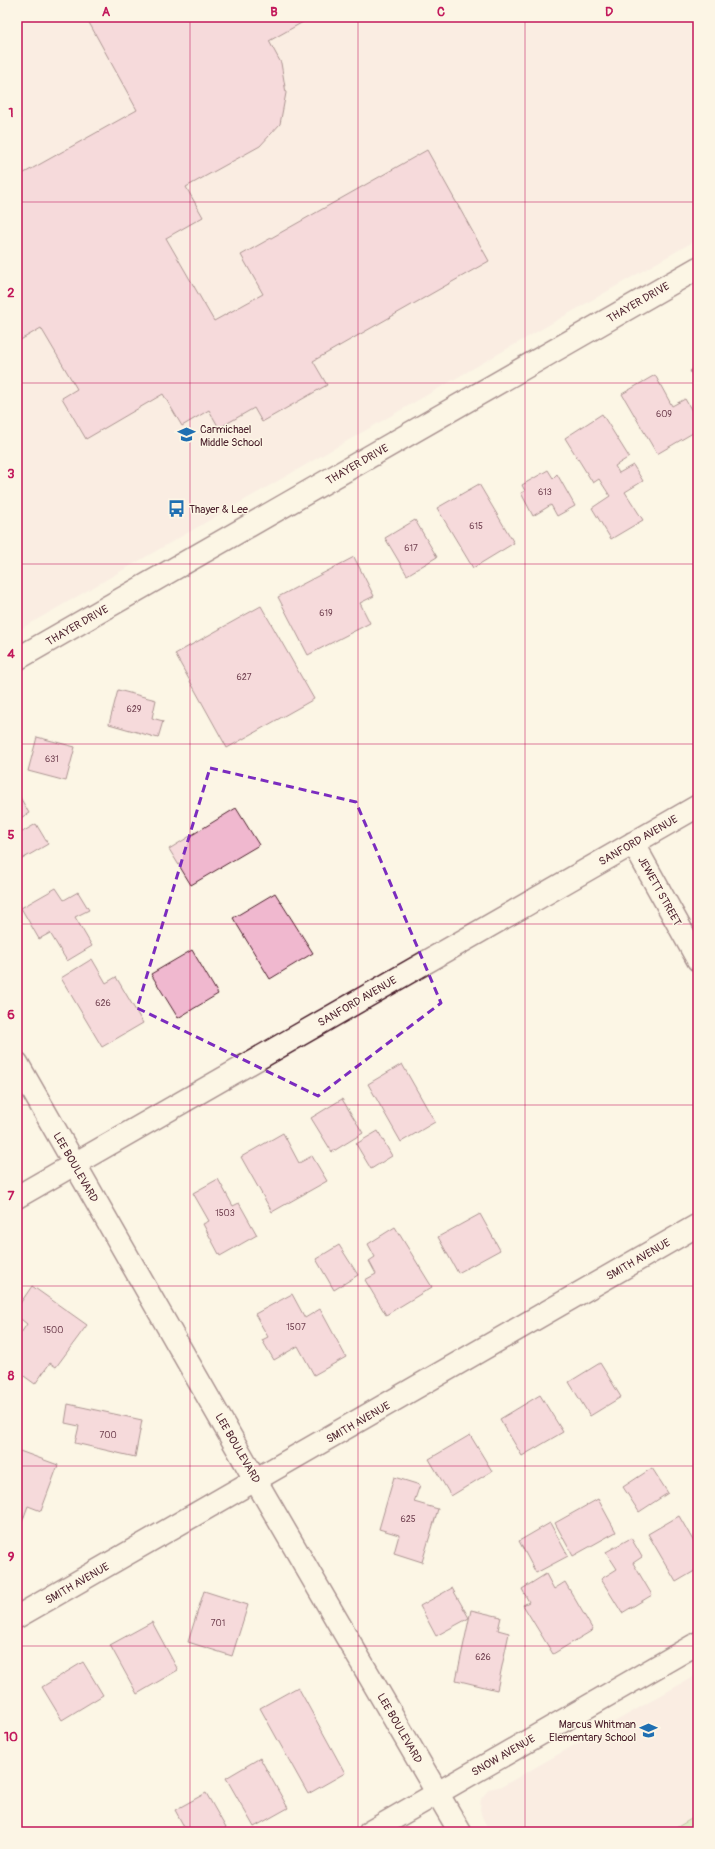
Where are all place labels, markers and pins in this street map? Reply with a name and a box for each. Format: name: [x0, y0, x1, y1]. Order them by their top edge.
place label: Carmichael Middle School: [200, 423, 263, 449]
school or university icon: Carmichael Middle School: [177, 425, 197, 445]
bus stop icon: Thayer & Lee: [166, 499, 186, 519]
place label: Thayer & Lee: [189, 503, 249, 516]
place label: Marcus Whitman Elementary School: [549, 1718, 636, 1744]
school or university icon: Marcus Whitman Elementary School: [639, 1720, 659, 1740]

